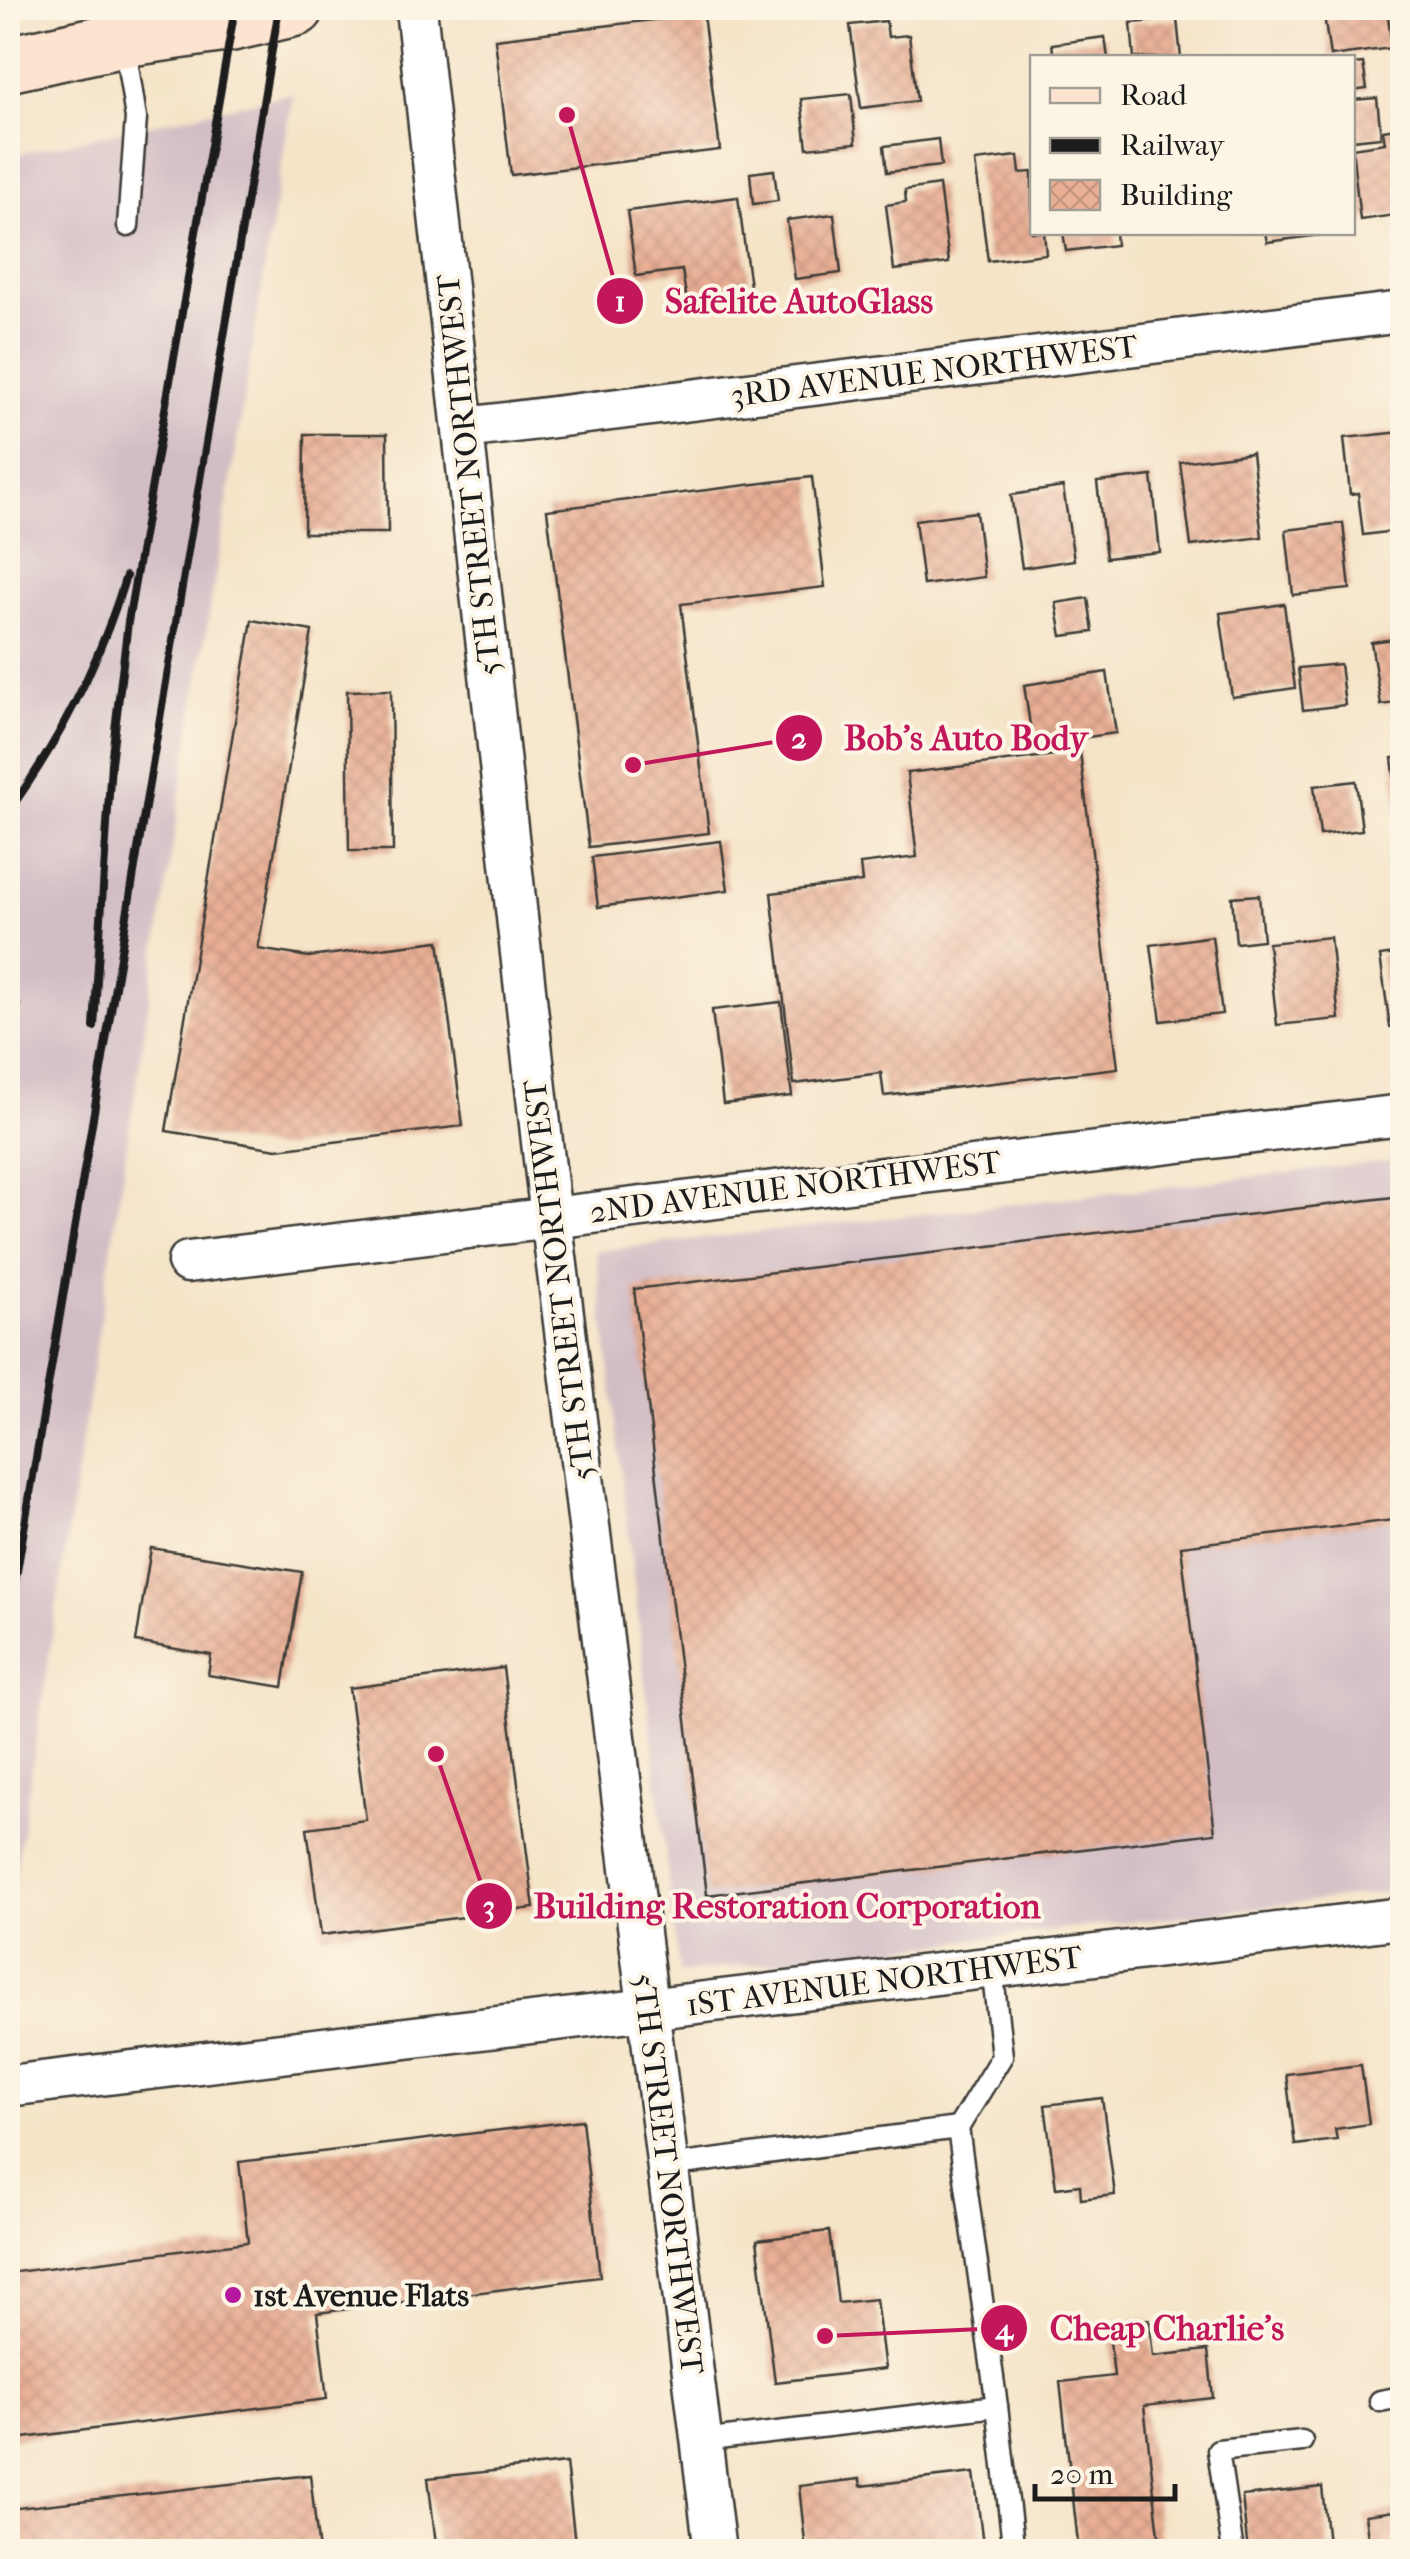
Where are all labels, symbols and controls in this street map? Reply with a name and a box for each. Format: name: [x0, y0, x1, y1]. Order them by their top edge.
legend: [1030, 55, 1355, 235]
text: Road: [1120, 78, 1187, 113]
text: Railway: [1120, 128, 1225, 163]
text: Building: [1120, 178, 1233, 213]
callout: Safelite AutoGlass: [595, 268, 954, 333]
street label: 5TH STREET NORTHWEST: [429, 272, 508, 678]
text: Safelite AutoGlass: [665, 281, 933, 322]
text: 1: [615, 284, 625, 319]
street label: 3RD AVENUE NORTHWEST: [729, 328, 1140, 414]
callout: Bob's Auto Body: [774, 705, 1108, 770]
text: Bob's Auto Body: [844, 718, 1090, 759]
text: 2: [791, 721, 807, 756]
street label: 5TH STREET NORTHWEST: [516, 1077, 602, 1482]
street label: 2ND AVENUE NORTHWEST: [587, 1143, 1003, 1231]
callout: Building Restoration Corporation: [464, 1873, 1061, 1938]
text: Building Restoration Corporation: [533, 1886, 1041, 1927]
text: 3: [483, 1889, 495, 1924]
street label: 1ST AVENUE NORTHWEST: [684, 1938, 1084, 2024]
street label: 5TH STREET NORTHWEST: [625, 1972, 711, 2377]
place label: 1st Avenue Flats: [253, 2277, 469, 2314]
marker: 1st Avenue Flats: [222, 2284, 244, 2306]
callout: Cheap Charlie's: [979, 2296, 1304, 2361]
text: Cheap Charlie's: [1050, 2308, 1284, 2349]
text: 4: [994, 2312, 1014, 2348]
scale bar: [1035, 2439, 1175, 2501]
text: 20 m: [1050, 2457, 1113, 2492]

